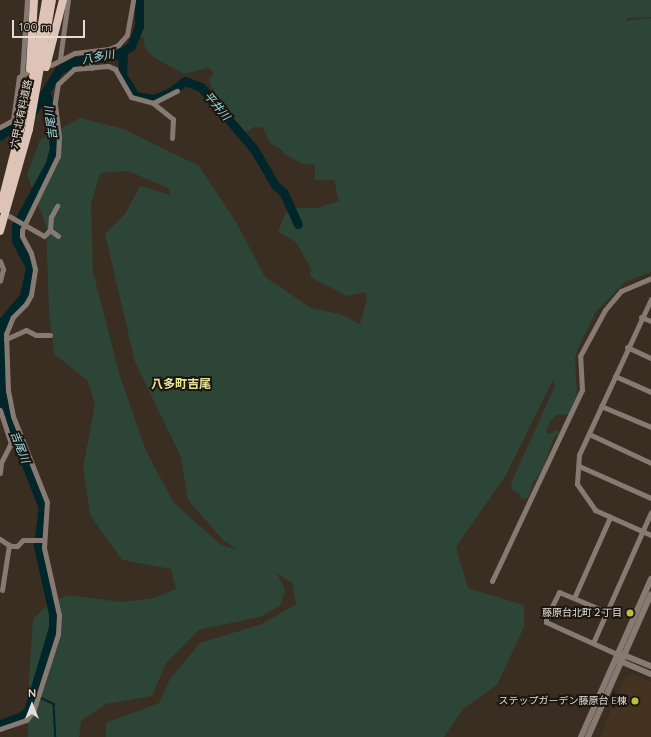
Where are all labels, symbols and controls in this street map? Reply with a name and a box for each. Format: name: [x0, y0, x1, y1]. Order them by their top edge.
scale bar: [14, 12, 87, 38]
text: 100 m: [19, 19, 52, 34]
water label: 八多川: [81, 48, 115, 66]
street label: 六甲北有料道路: [8, 79, 34, 149]
water label: 平井川: [201, 89, 233, 123]
water label: 吉尾川: [42, 106, 60, 140]
district label: 八多町吉尾: [151, 377, 211, 391]
water label: 吉尾川: [8, 429, 32, 465]
place label: 藤原台北町２丁目: [542, 607, 622, 619]
marker: 藤原台北町２丁目: [625, 608, 635, 618]
north arrow: [12, 685, 52, 725]
text: N: [28, 686, 36, 700]
place label: ステップガーデン藤原台 E棟: [499, 695, 627, 707]
marker: ステップガーデン藤原台 E棟: [630, 696, 640, 706]

